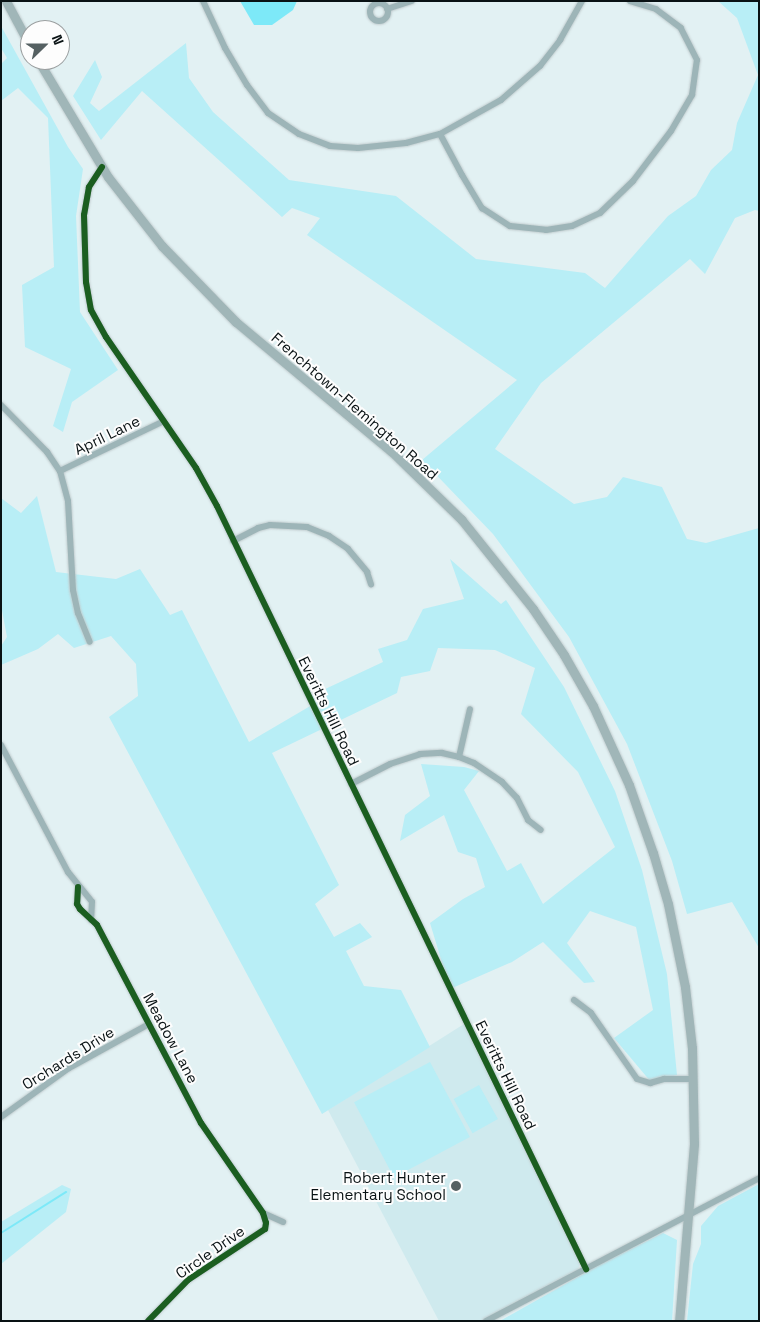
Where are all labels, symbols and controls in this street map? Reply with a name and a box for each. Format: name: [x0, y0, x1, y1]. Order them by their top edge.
north arrow: [20, 20, 70, 70]
text: N: [48, 32, 68, 47]
street label: Frenchtown-Flemington Road: [268, 329, 442, 483]
street label: April Lane: [71, 411, 143, 459]
street label: Everitts Hill Road: [295, 653, 363, 769]
street label: Meadow Lane: [140, 990, 202, 1086]
street label: Everitts Hill Road: [472, 1017, 540, 1133]
street label: Orchards Drive: [19, 1023, 117, 1093]
place label: Robert Hunter Elementary School: [310, 1168, 446, 1203]
marker: Robert Hunter Elementary School: [450, 1180, 462, 1192]
street label: Circle Drive: [172, 1222, 248, 1282]

